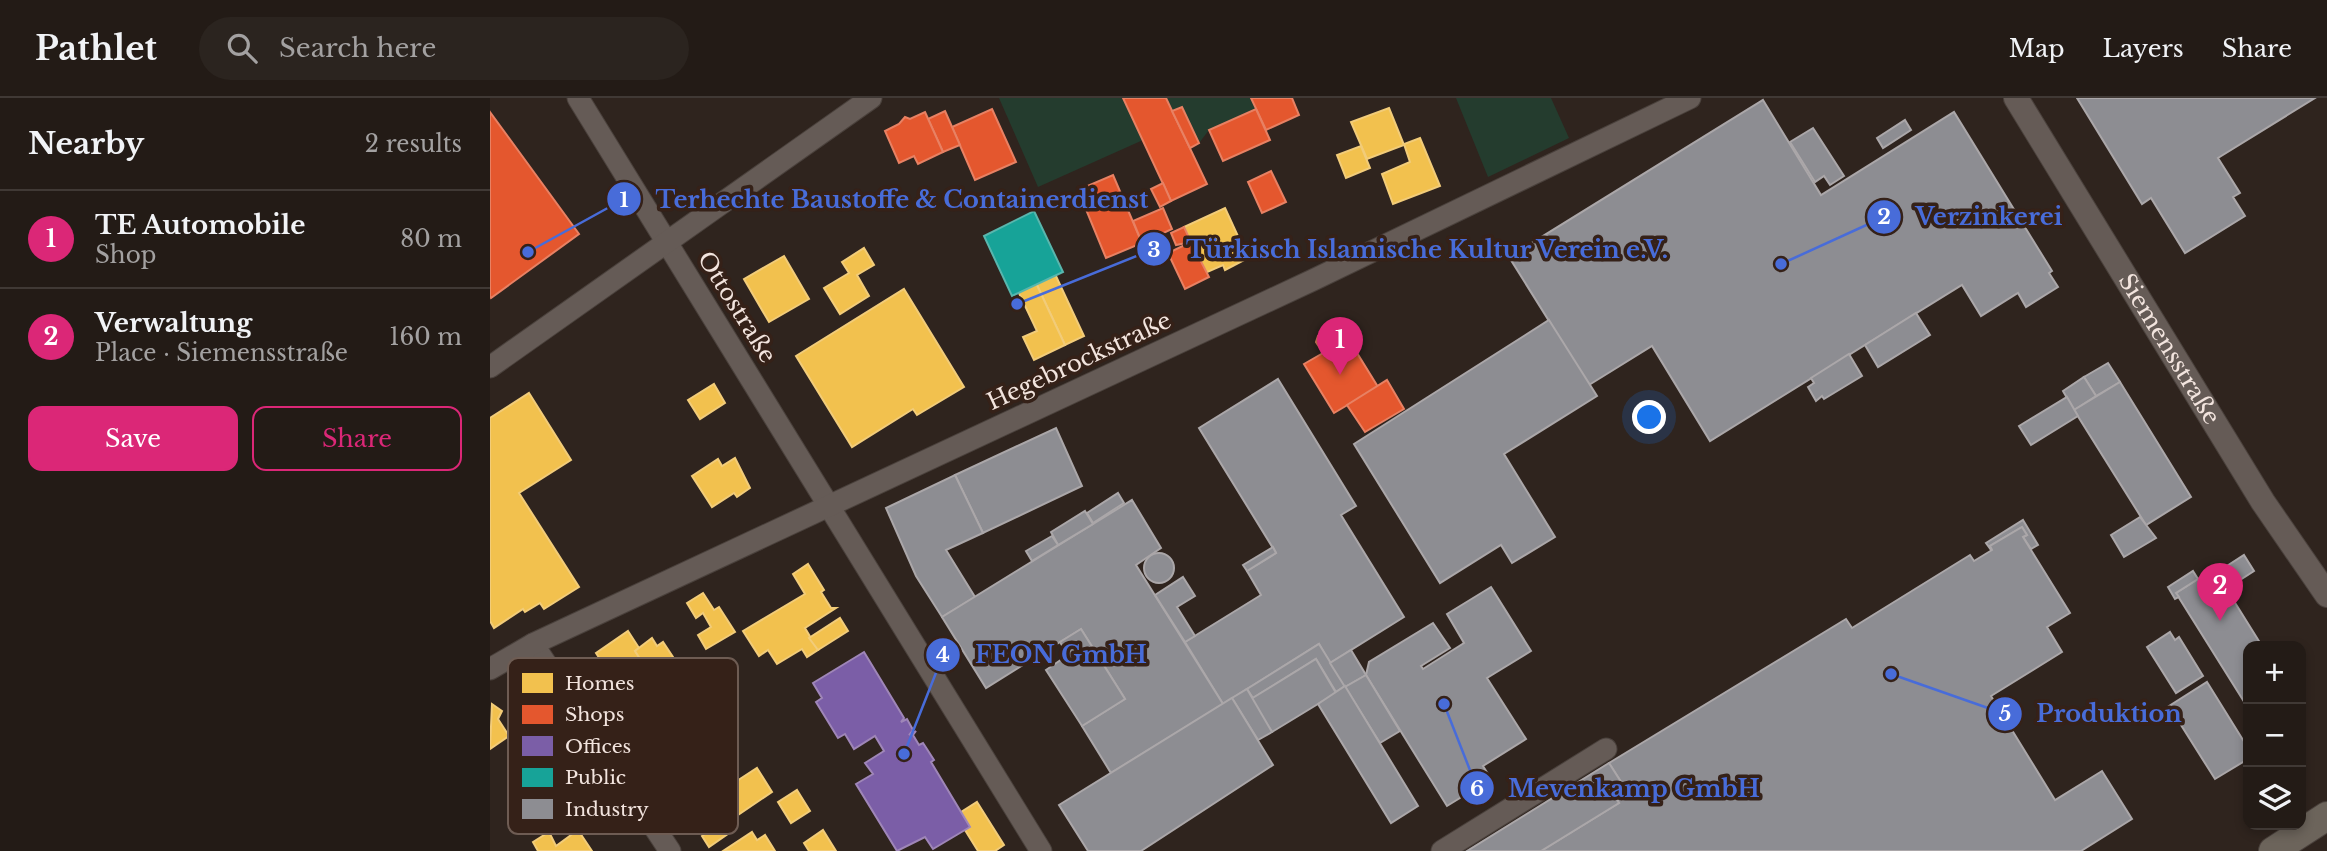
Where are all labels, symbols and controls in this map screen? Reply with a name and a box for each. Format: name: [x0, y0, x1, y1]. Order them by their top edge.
search box: [199, 17, 689, 80]
text: Pathlet: [35, 28, 157, 69]
icon: search: [223, 29, 261, 67]
text: Search here: [279, 32, 436, 64]
text: Map: [2009, 34, 2065, 63]
text: Layers: [2103, 34, 2184, 63]
text: Share: [2222, 34, 2292, 63]
text: Nearby: [28, 125, 144, 162]
text: 2 results: [365, 130, 462, 158]
callout: Terhechte Baustoffe & Containerdienst: [606, 177, 1162, 222]
text: Terhechte Baustoffe & Containerdienst: [656, 185, 1149, 214]
text: 1: [619, 187, 629, 213]
callout: Verzinkerei: [1867, 194, 2077, 239]
text: Verzinkerei: [1915, 202, 2063, 231]
text: 2: [1877, 204, 1891, 230]
text: TE Automobile: [95, 209, 305, 241]
text: 1: [46, 225, 56, 253]
text: 80 m: [400, 225, 462, 253]
callout: Türkisch Islamische Kultur Verein e.V.: [1136, 227, 1682, 272]
text: Türkisch Islamische Kultur Verein e.V.: [1186, 235, 1668, 264]
text: 3: [1147, 237, 1161, 263]
text: Shop: [95, 241, 156, 269]
street label: Ottostraße: [692, 246, 782, 368]
street label: Siemensstraße: [2113, 268, 2226, 429]
street label: Hegebrockstraße: [983, 306, 1175, 416]
text: Verwaltung: [95, 307, 252, 339]
pin: 1: [1317, 317, 1363, 375]
text: 2: [44, 323, 58, 351]
text: 160 m: [389, 323, 462, 351]
text: Place · Siemensstraße: [95, 339, 348, 367]
your location: [1632, 400, 1666, 434]
button: Save: [28, 406, 238, 471]
button: Share: [252, 406, 462, 471]
pin: 2: [2197, 563, 2243, 621]
callout: FEON GmbH: [926, 633, 1161, 678]
text: FEON GmbH: [975, 640, 1147, 669]
map controls: [2243, 641, 2306, 830]
button: +: [2243, 641, 2306, 704]
text: 4: [936, 642, 950, 668]
legend: [508, 658, 738, 834]
text: Homes: [565, 672, 634, 695]
callout: Produktion: [1987, 691, 2196, 736]
text: Produktion: [2036, 699, 2182, 728]
text: 5: [1999, 701, 2011, 727]
text: Shops: [565, 703, 624, 726]
button: −: [2243, 704, 2306, 767]
text: Offices: [565, 735, 631, 758]
text: Public: [565, 766, 626, 789]
callout: Mevenkamp GmbH: [1459, 766, 1774, 811]
button: layers: [2243, 767, 2306, 830]
text: Mevenkamp GmbH: [1508, 774, 1760, 803]
text: 6: [1470, 776, 1484, 802]
text: Industry: [565, 798, 649, 821]

